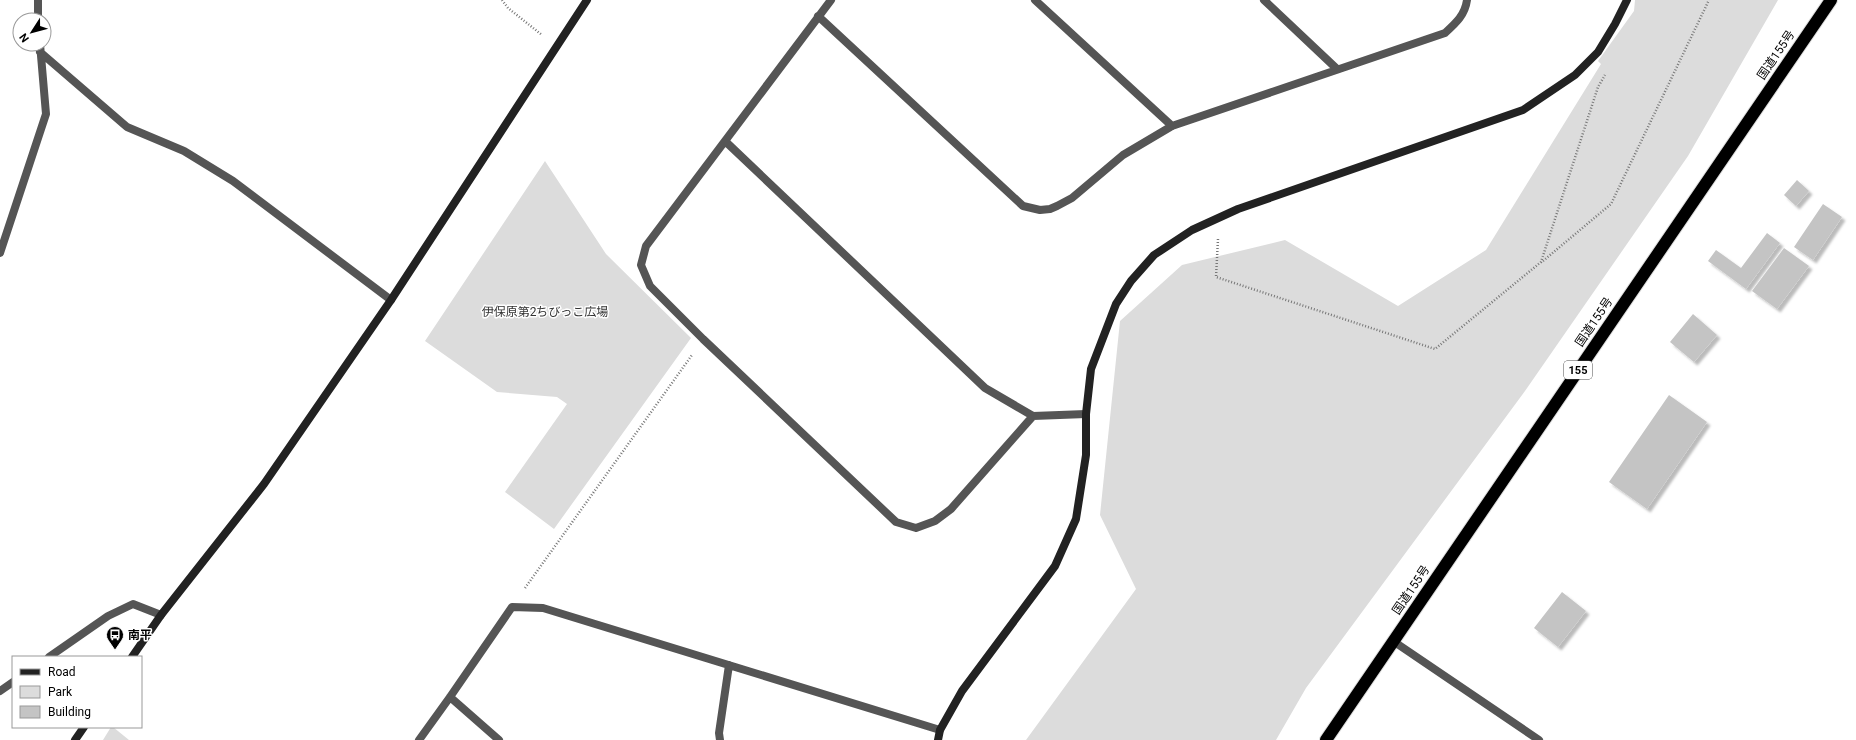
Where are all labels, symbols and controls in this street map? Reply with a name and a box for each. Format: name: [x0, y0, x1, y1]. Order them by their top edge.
north arrow: [12, 12, 52, 52]
street label: 国道155号: [1754, 28, 1798, 82]
text: N: [17, 30, 32, 45]
street label: 国道155号: [1572, 295, 1616, 349]
park label: 伊保原第2ちびっこ広場: [482, 305, 608, 319]
road number: 155: [1564, 361, 1592, 379]
street label: 国道155号: [1389, 563, 1433, 617]
bus stop icon: 南平: [105, 625, 125, 650]
place label: 南平: [128, 628, 152, 642]
legend: [12, 656, 142, 728]
text: Road: [48, 665, 76, 679]
text: Park: [48, 685, 73, 699]
text: Building: [48, 705, 91, 719]

